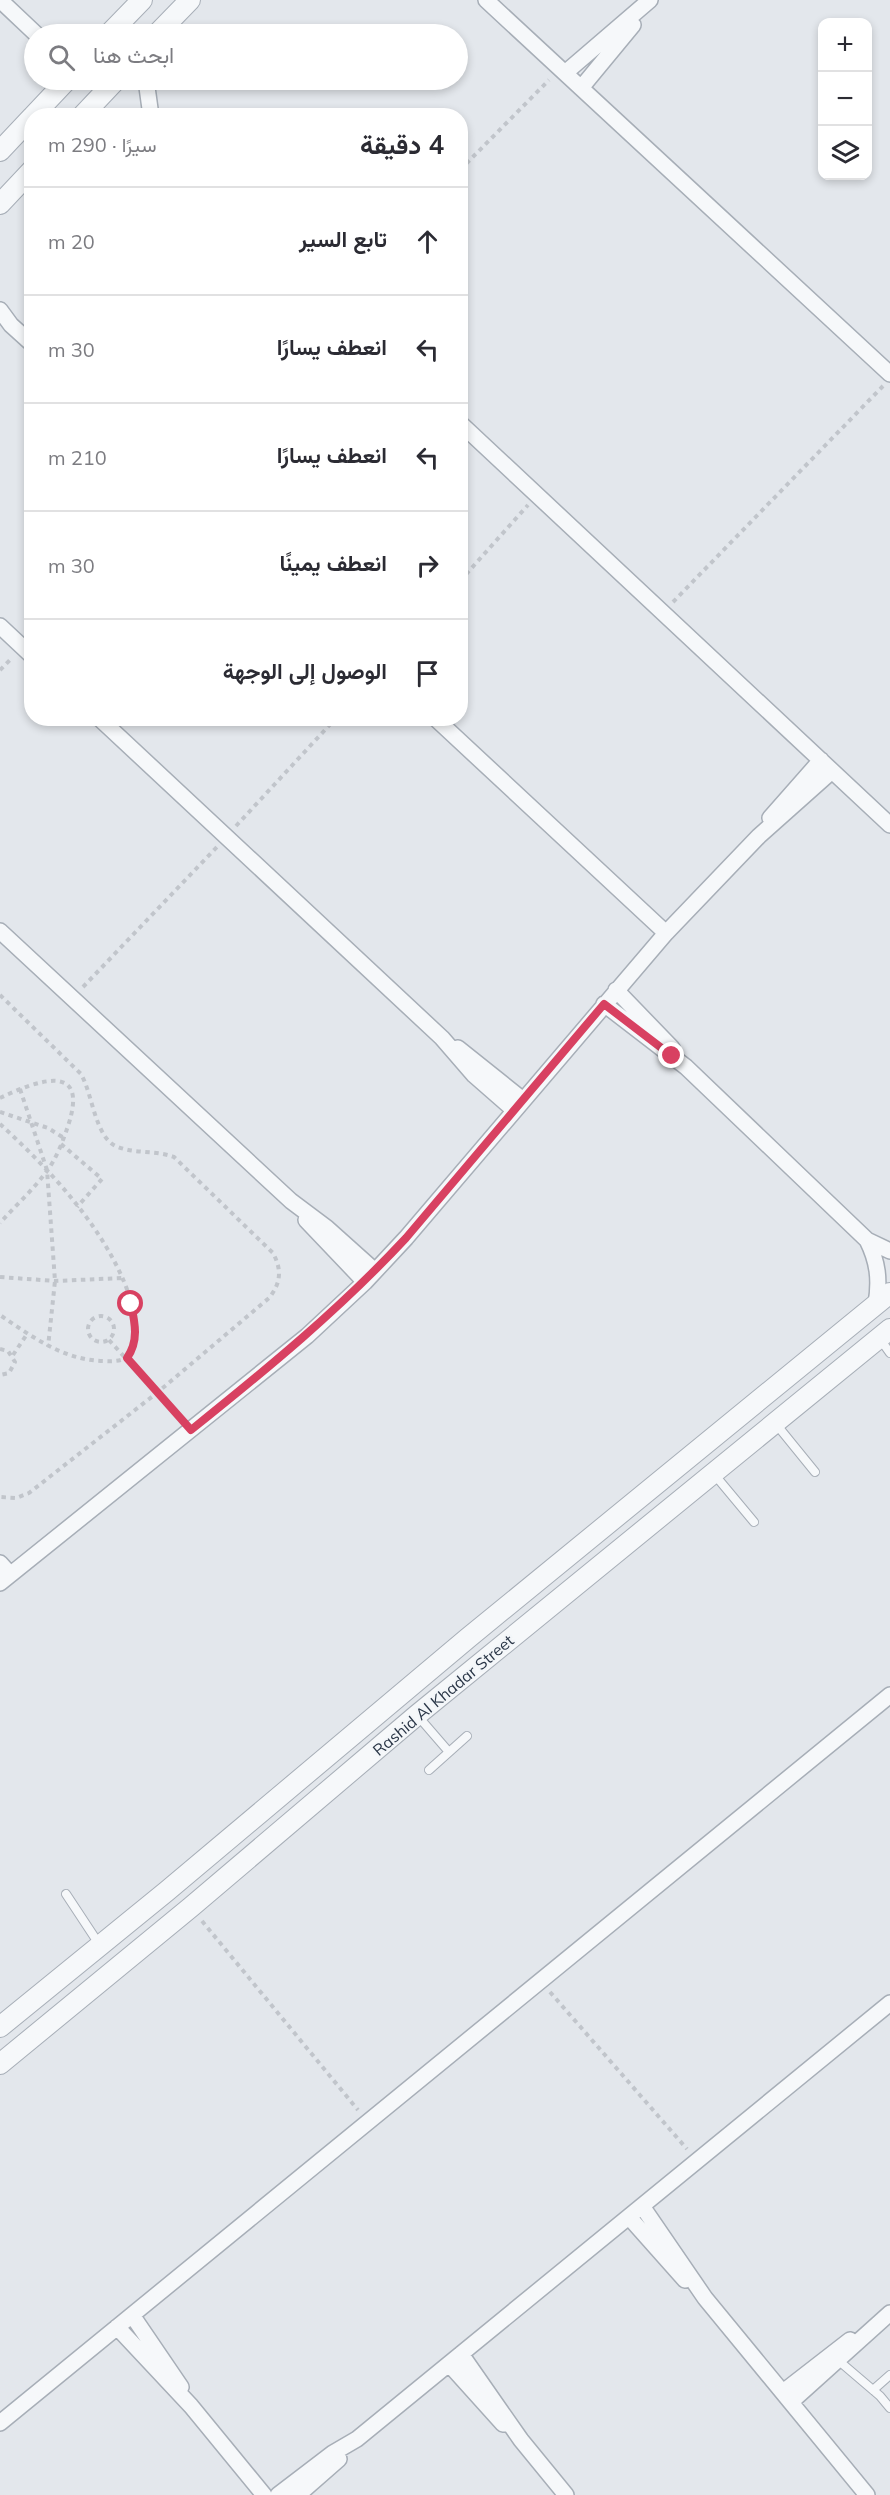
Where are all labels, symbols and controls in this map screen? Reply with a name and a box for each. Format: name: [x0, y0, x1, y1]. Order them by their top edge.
map controls: [818, 18, 872, 180]
button: +: [818, 18, 872, 72]
search box: [24, 24, 468, 90]
icon: search: [45, 41, 78, 74]
text: ابحث هنا: [93, 41, 174, 69]
button: −: [818, 72, 872, 126]
button: layers: [818, 126, 872, 180]
text: 4 دقيقة: [360, 128, 444, 161]
text: سيرًا · 290 m: [48, 132, 157, 157]
text: تابع السير: [299, 225, 387, 253]
icon: ahead: [411, 225, 444, 258]
text: 20 m: [48, 229, 95, 254]
text: انعطف يسارًا: [277, 333, 387, 361]
icon: left: [411, 333, 444, 366]
text: 30 m: [48, 337, 95, 362]
text: انعطف يسارًا: [277, 441, 387, 469]
icon: left: [411, 441, 444, 474]
text: 210 m: [48, 445, 107, 470]
text: انعطف يمينًا: [280, 549, 387, 577]
icon: right: [411, 549, 444, 582]
text: 30 m: [48, 553, 95, 578]
text: الوصول إلى الوجهة: [223, 657, 387, 685]
icon: arrive: [411, 657, 444, 690]
route end: [658, 1042, 684, 1068]
route start: [117, 1290, 143, 1316]
street label: Rashid Al Khadar Street: [368, 1630, 518, 1760]

